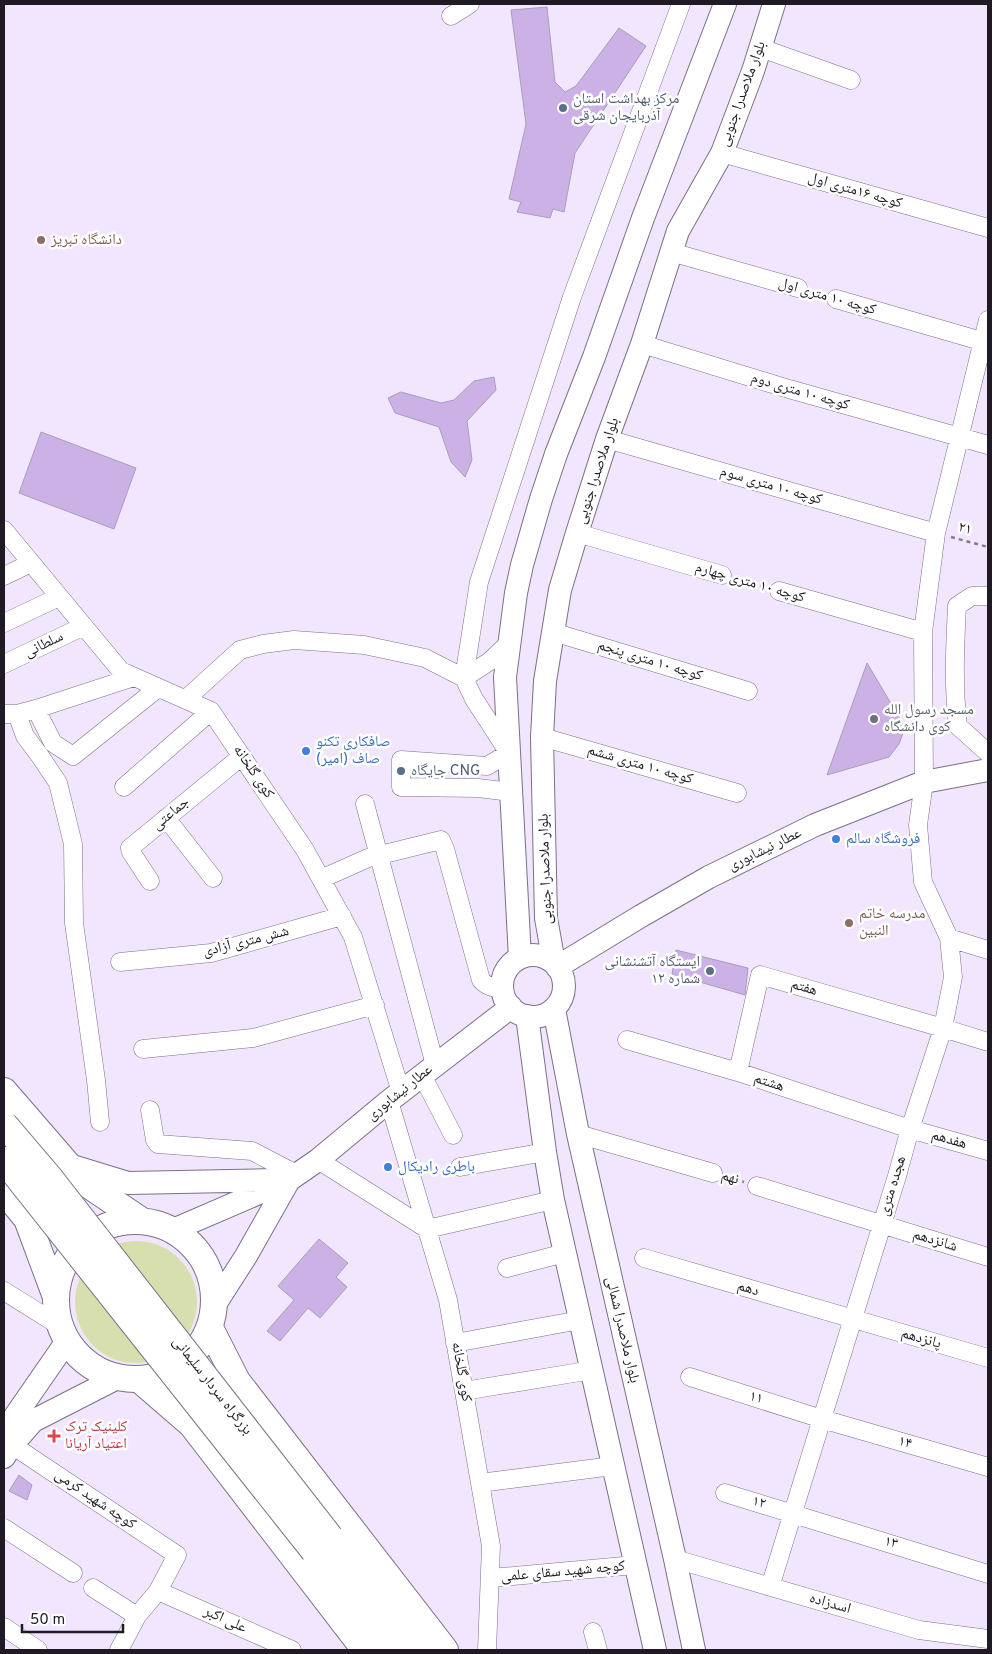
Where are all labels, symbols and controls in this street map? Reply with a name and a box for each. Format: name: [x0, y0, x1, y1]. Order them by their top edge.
street label: بلوار ملاصدرا جنوبی: [715, 39, 771, 149]
place label: مرکز بهداشت استان آذربایجان شرقی: [573, 90, 679, 126]
marker: مرکز بهداشت استان آذربایجان شرقی: [557, 102, 569, 114]
street label: کوچه ۱۶متری اول: [806, 168, 904, 214]
place label: دانشگاه تبریز: [50, 231, 122, 250]
marker: دانشگاه تبریز: [35, 234, 47, 246]
street label: کوچه ۱۰ متری اول: [776, 274, 878, 320]
street label: کوچه ۱۰ متری دوم: [748, 369, 852, 415]
street label: بلوار ملاصدرا جنوبی: [572, 415, 624, 527]
street label: کوچه ۱۰ متری سوم: [718, 462, 824, 510]
street label: ۲۱: [956, 518, 974, 540]
street label: کوچه ۱۰ متری چهارم: [693, 558, 807, 608]
street label: سلطانی: [21, 627, 67, 663]
street label: کوچه ۱۰ متری پنجم: [595, 636, 705, 686]
place label: مسجد رسول الله کوی دانشگاه: [884, 701, 974, 737]
marker: مسجد رسول الله کوی دانشگاه: [868, 713, 880, 725]
place label: صافکاری تکنو صاف (امیر): [316, 733, 391, 769]
street label: کوچه ۱۰ متری ششم: [585, 741, 695, 789]
street label: کوی گلخانه: [228, 742, 278, 802]
marker: صافکاری تکنو صاف (امیر): [300, 745, 312, 757]
place label: جایگاه CNG: [411, 762, 480, 781]
marker: جایگاه CNG: [395, 765, 407, 777]
street label: جماعتی: [148, 793, 194, 835]
street label: بلوار ملاصدرا جنوبی: [535, 813, 557, 925]
street label: عطار نیشابوری: [725, 824, 805, 876]
place label: فروشگاه سالم: [846, 830, 920, 849]
marker: فروشگاه سالم: [830, 833, 842, 845]
place label: مدرسه خاتم النبین: [859, 905, 925, 941]
marker: مدرسه خاتم النبین: [843, 917, 855, 929]
street label: شش متری آزادی: [201, 922, 291, 962]
place label: ایستگاه آتشنشانی شماره ۱۲: [604, 953, 700, 989]
marker: ایستگاه آتشنشانی شماره ۱۲: [704, 965, 716, 977]
street label: هفتم: [789, 975, 819, 1001]
street label: عطار نیشابوری: [363, 1060, 437, 1125]
street label: هشتم: [751, 1069, 787, 1097]
street label: هفدهم: [929, 1126, 969, 1154]
street label: هجده متری: [875, 1154, 911, 1218]
place label: باطری رادیکال: [398, 1158, 475, 1177]
marker: باطری رادیکال: [382, 1161, 394, 1173]
street label: نهم: [719, 1166, 741, 1190]
street label: شانزدهم: [910, 1225, 960, 1257]
street label: بلوار ملاصدرا شمالی: [601, 1275, 643, 1385]
street label: دهم: [735, 1277, 761, 1301]
street label: پانزدهم: [899, 1324, 943, 1354]
street label: بزرگراه سردار سلیمانی: [168, 1333, 256, 1439]
street label: کوی گلخانه: [446, 1340, 476, 1404]
street label: ۱۱: [747, 1387, 765, 1409]
place label: کلینیک ترک اعتیاد آریانا: [65, 1418, 127, 1454]
marker: کلینیک ترک اعتیاد آریانا: [47, 1429, 61, 1443]
street label: ۱۴: [896, 1432, 914, 1454]
street label: کوچه شهید کرمی: [51, 1466, 139, 1534]
street label: ۱۲: [750, 1492, 768, 1514]
street label: ۱۳: [882, 1532, 900, 1554]
street label: کوچه شهید سقای علمی: [500, 1557, 626, 1587]
street label: اسدزاده: [807, 1589, 853, 1619]
scale bar: [22, 1602, 124, 1634]
street label: علی اکبر: [200, 1602, 250, 1638]
text: 50 m: [30, 1611, 65, 1630]

